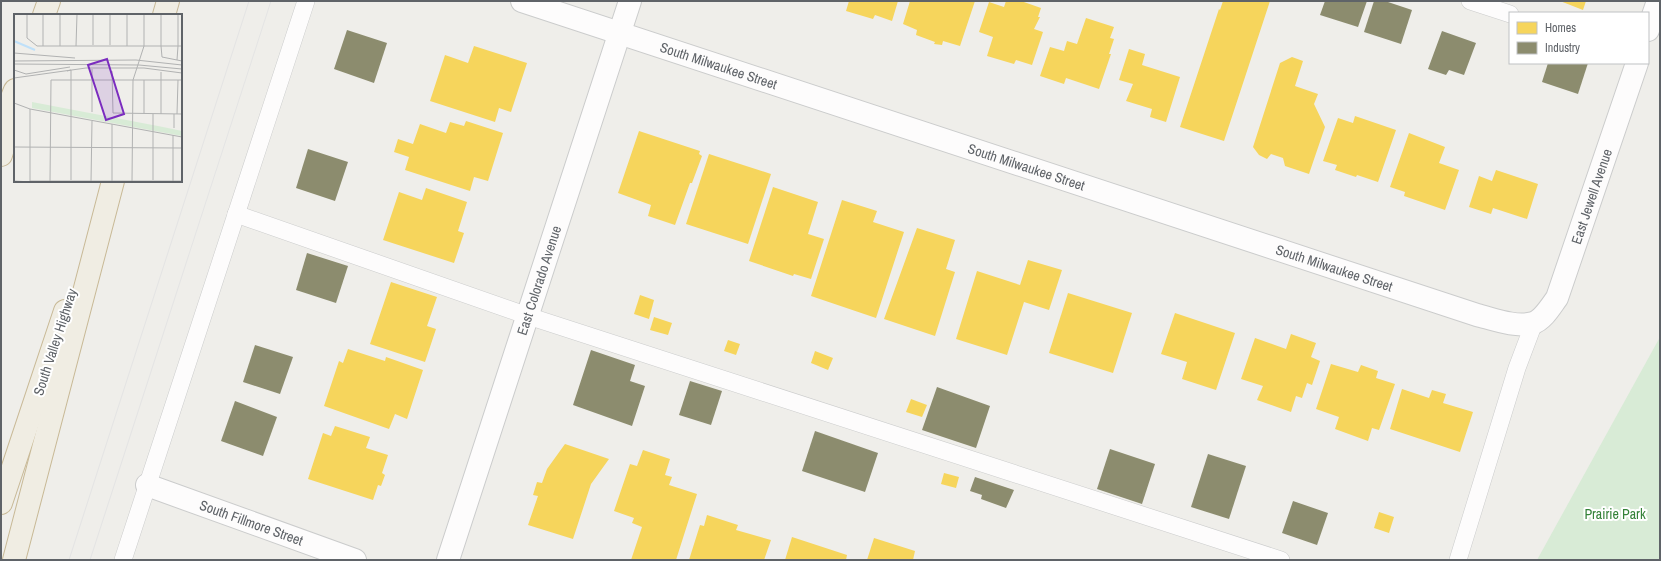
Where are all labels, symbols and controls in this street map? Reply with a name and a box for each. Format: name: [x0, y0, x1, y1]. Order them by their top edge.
legend: [1509, 12, 1649, 64]
inset map: [14, 14, 182, 182]
text: Homes: [1545, 20, 1576, 36]
street label: South Milwaukee Street: [658, 38, 779, 93]
text: Industry: [1545, 40, 1580, 56]
street label: South Milwaukee Street: [966, 139, 1087, 194]
street label: East Jewell Avenue: [1567, 146, 1616, 246]
street label: East Colorado Avenue: [513, 223, 565, 338]
street label: South Milwaukee Street: [1273, 240, 1395, 296]
street label: South Valley Highway: [29, 286, 81, 398]
street label: South Fillmore Street: [197, 496, 306, 550]
park label: Prairie Park: [1584, 505, 1646, 523]

